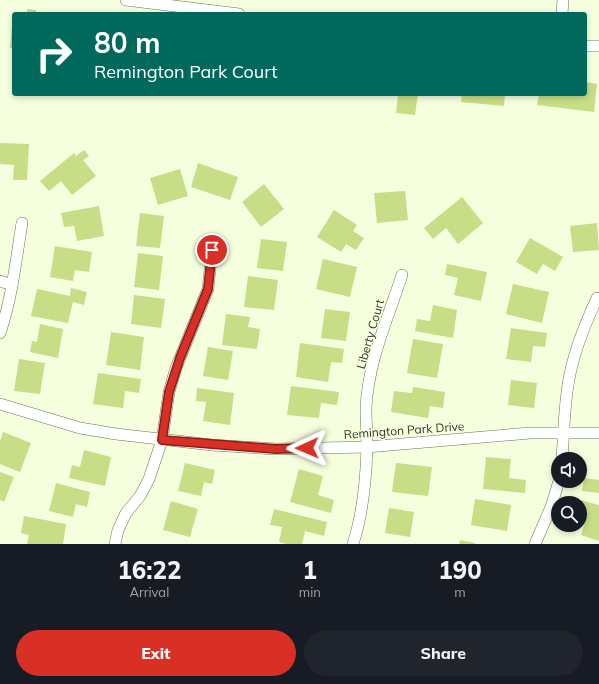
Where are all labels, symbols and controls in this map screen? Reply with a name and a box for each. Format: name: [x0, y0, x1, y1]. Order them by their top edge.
text: 80 m: [94, 25, 160, 60]
icon: right: [28, 28, 80, 80]
text: Remington Park Court: [94, 60, 278, 83]
pin: [195, 233, 229, 267]
icon: arrive: [201, 239, 223, 261]
street label: Liberty Court: [353, 297, 387, 371]
street label: Remington Park Drive: [343, 418, 465, 442]
position arrow: [286, 427, 328, 469]
map controls: [551, 452, 587, 532]
button: sound: [551, 452, 587, 488]
button: search: [551, 496, 587, 532]
text: 16:22: [117, 555, 181, 585]
text: 1: [303, 555, 317, 585]
text: 190: [438, 555, 482, 585]
text: Arrival: [129, 584, 169, 600]
text: min: [299, 584, 321, 600]
text: m: [454, 584, 466, 600]
button: Exit: [16, 630, 296, 676]
button: Share: [304, 630, 583, 676]

